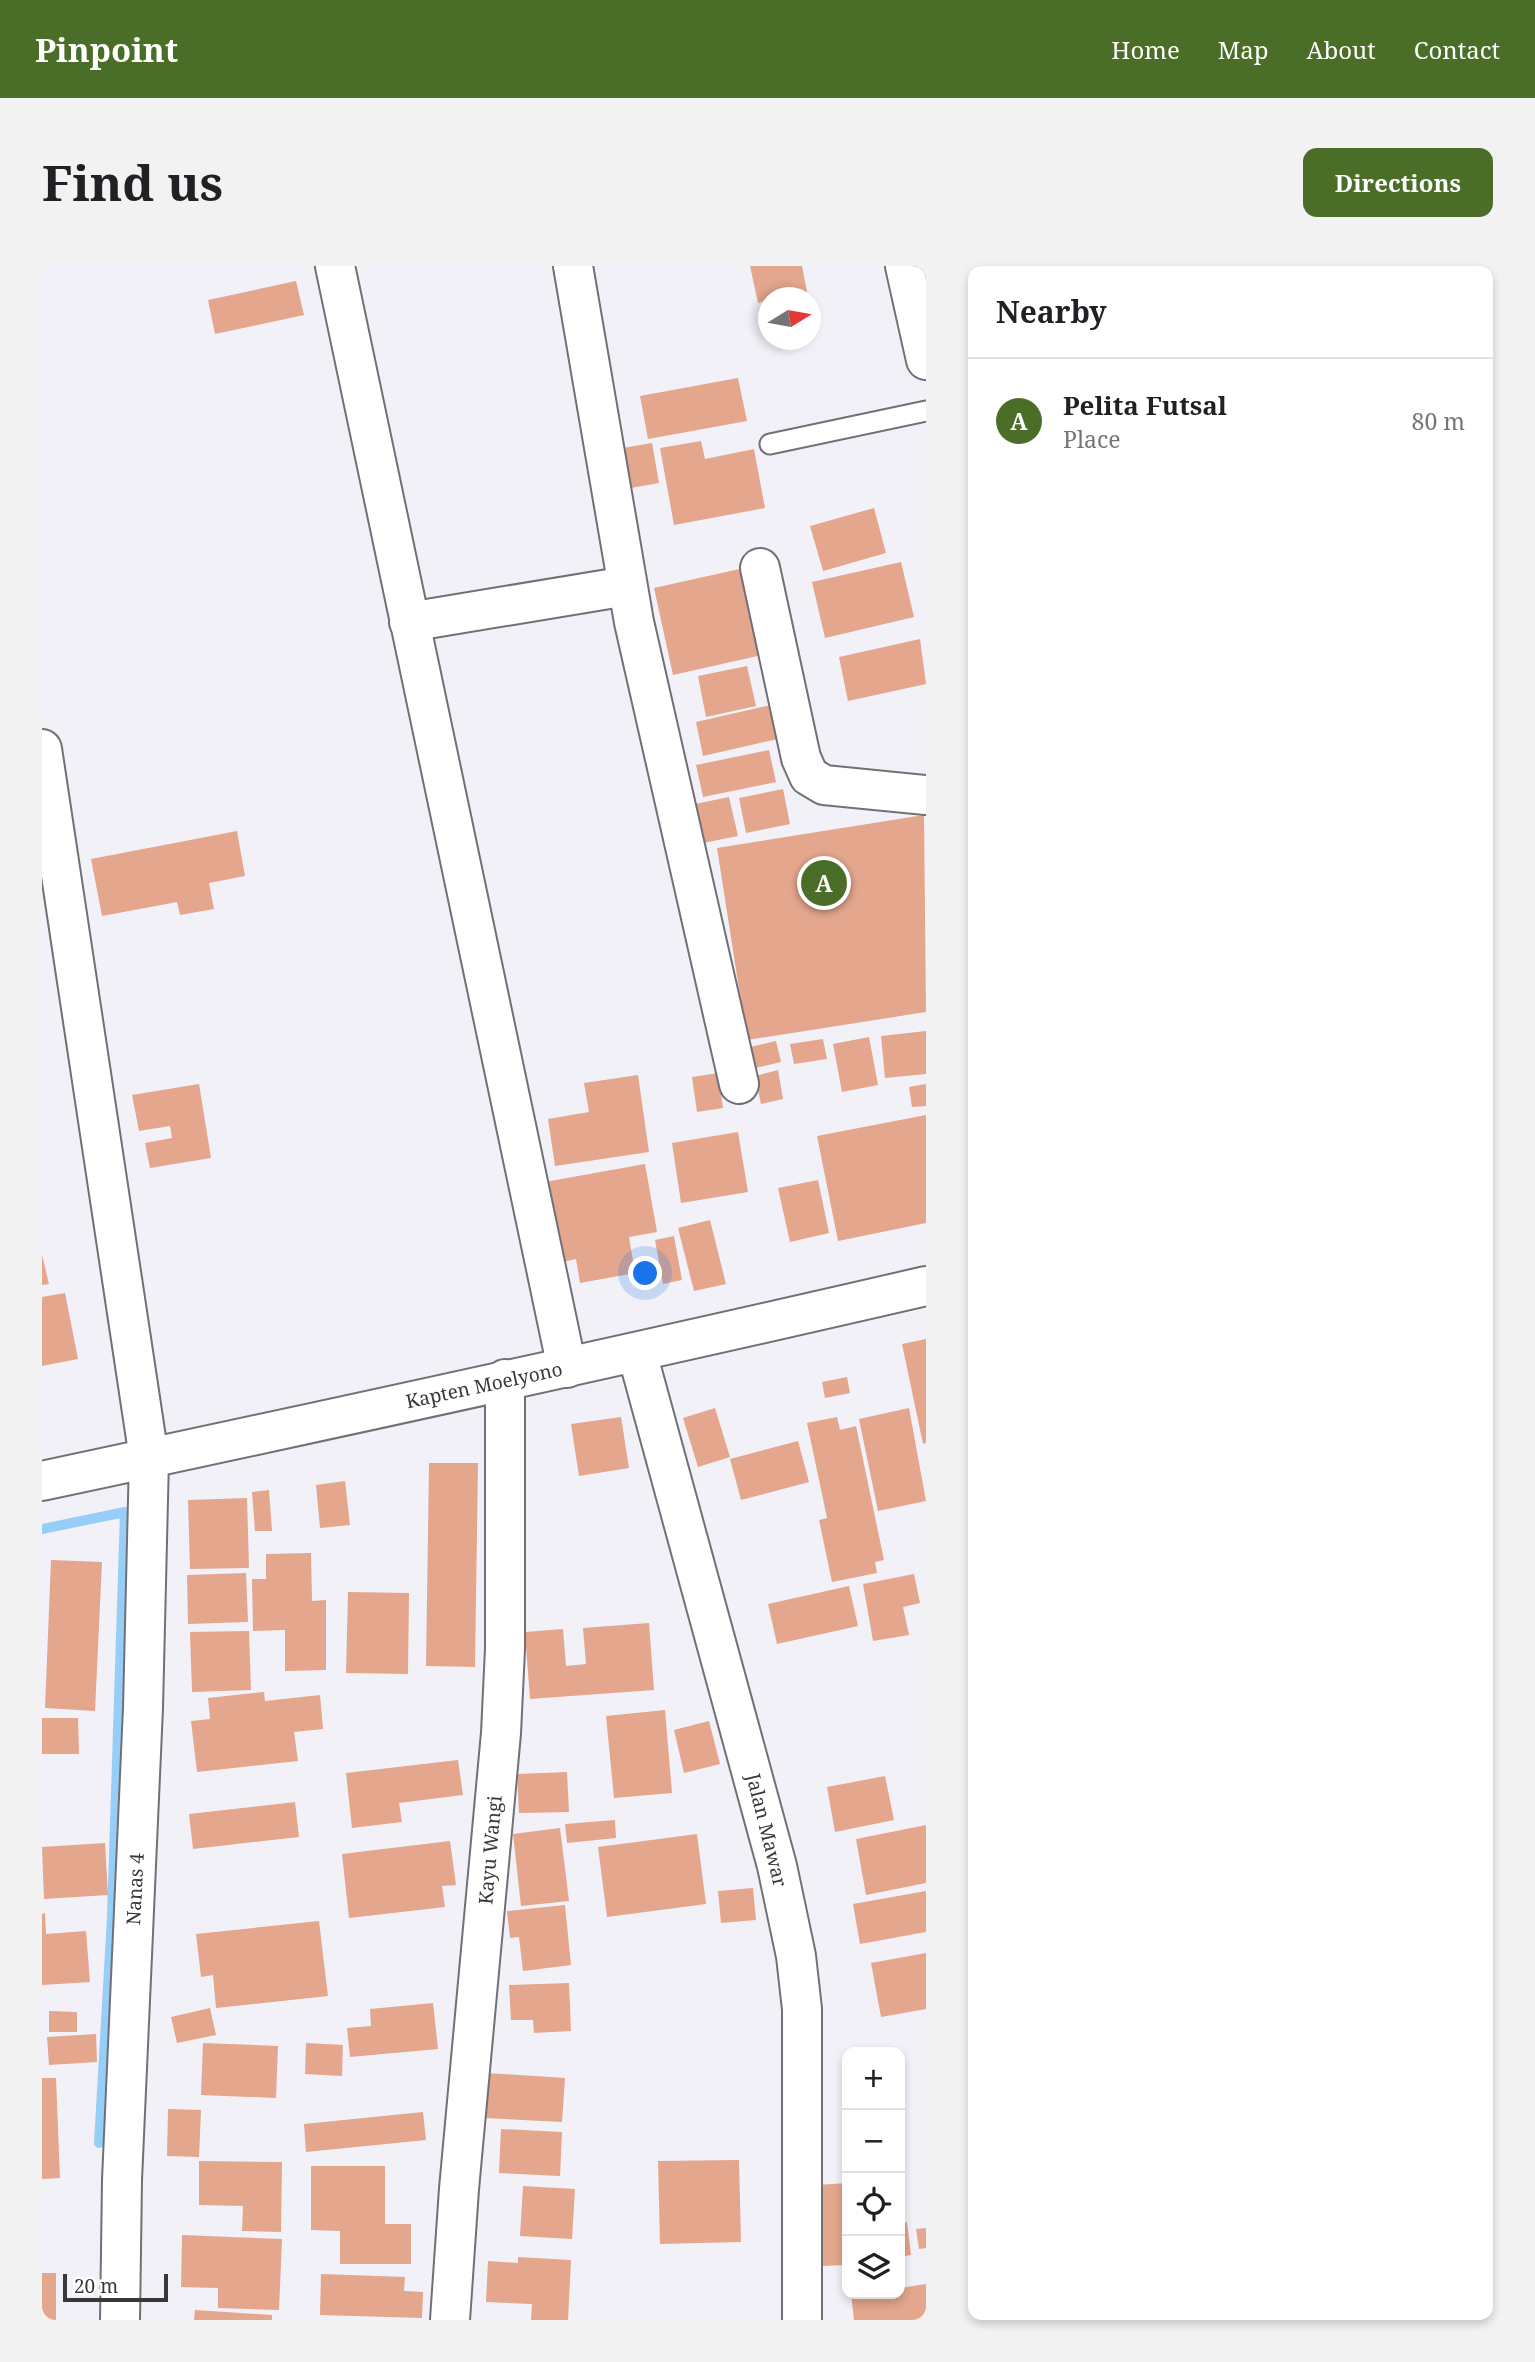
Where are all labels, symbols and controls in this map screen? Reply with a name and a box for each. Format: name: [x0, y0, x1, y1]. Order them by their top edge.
text: Pinpoint: [35, 27, 178, 72]
text: Home: [1111, 33, 1180, 66]
text: Map: [1218, 33, 1269, 66]
text: About: [1307, 33, 1376, 66]
text: Contact: [1414, 33, 1500, 66]
button: Directions: [1303, 148, 1493, 217]
text: Find us: [42, 149, 223, 215]
north arrow: [758, 287, 821, 350]
text: Nearby: [996, 291, 1107, 332]
text: Pelita Futsal: [1063, 387, 1227, 423]
text: A: [1010, 405, 1028, 437]
text: 80 m: [1412, 405, 1465, 437]
text: Place: [1063, 423, 1121, 455]
pin: A: [801, 857, 847, 909]
your location: [628, 1256, 662, 1290]
street label: Kapten Moelyono: [403, 1356, 565, 1414]
street label: Jalan Mawar: [740, 1770, 794, 1889]
street label: Kayu Wangi: [472, 1794, 508, 1906]
street label: Nanas 4: [120, 1852, 150, 1926]
map controls: [842, 2047, 905, 2299]
button: +: [842, 2047, 905, 2110]
button: −: [842, 2110, 905, 2173]
button: locate: [842, 2173, 905, 2236]
button: layers: [842, 2236, 905, 2299]
scale bar: [63, 2271, 168, 2303]
text: 20 m: [74, 2273, 118, 2299]

